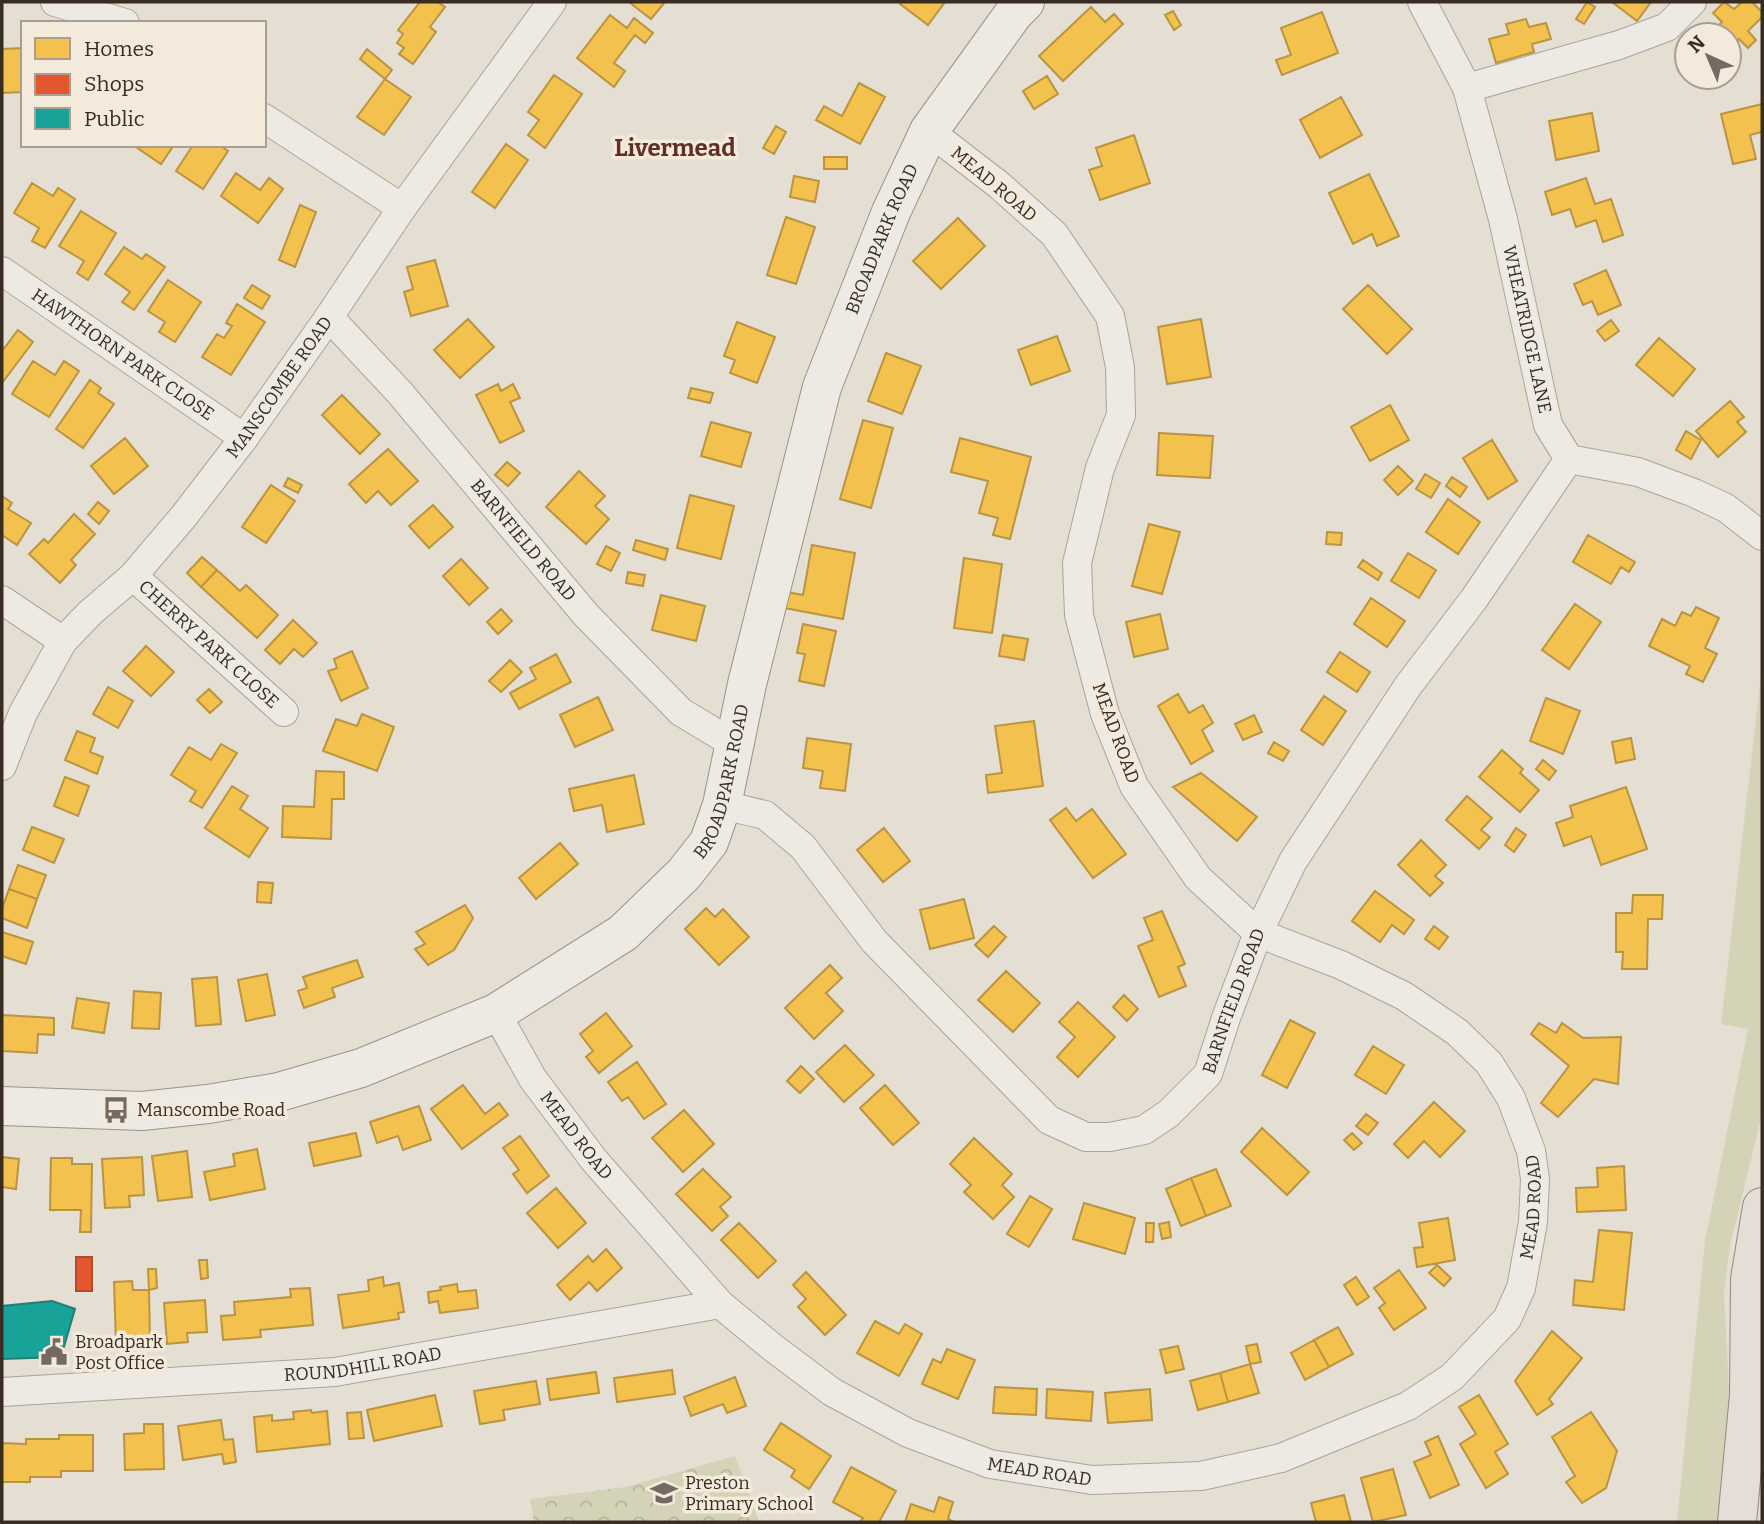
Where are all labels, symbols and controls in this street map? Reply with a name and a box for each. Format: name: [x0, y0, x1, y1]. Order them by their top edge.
legend: [21, 21, 266, 147]
north arrow: [1673, 21, 1743, 91]
text: N: [1683, 31, 1710, 57]
text: Homes: [84, 36, 154, 62]
text: Shops: [84, 71, 144, 97]
text: Public: [84, 106, 145, 132]
district label: Livermead: [614, 134, 736, 162]
street label: MEAD ROAD: [947, 142, 1041, 226]
street label: BROADPARK ROAD: [841, 160, 923, 317]
street label: WHEATRIDGE LANE: [1498, 243, 1556, 416]
street label: HAWTHORN PARK CLOSE: [28, 284, 218, 425]
street label: MANSCOMBE ROAD: [222, 312, 337, 463]
street label: BARNFIELD ROAD: [466, 475, 581, 606]
street label: CHERRY PARK CLOSE: [134, 576, 283, 713]
street label: MEAD ROAD: [1088, 680, 1144, 786]
street label: BROADPARK ROAD: [689, 702, 754, 863]
street label: BARNFIELD ROAD: [1198, 926, 1270, 1077]
street label: MEAD ROAD: [535, 1087, 617, 1184]
bus stop icon: Manscombe Road: [101, 1095, 131, 1125]
place label: Manscombe Road: [137, 1099, 286, 1121]
street label: MEAD ROAD: [1515, 1153, 1546, 1261]
place label: Broadpark Post Office: [75, 1331, 165, 1374]
public building icon: Broadpark Post Office: [39, 1337, 69, 1367]
street label: ROUNDHILL ROAD: [283, 1342, 443, 1386]
street label: MEAD ROAD: [986, 1453, 1093, 1491]
place label: Preston Primary School: [685, 1472, 814, 1515]
school or university icon: Preston Primary School: [649, 1478, 679, 1508]

